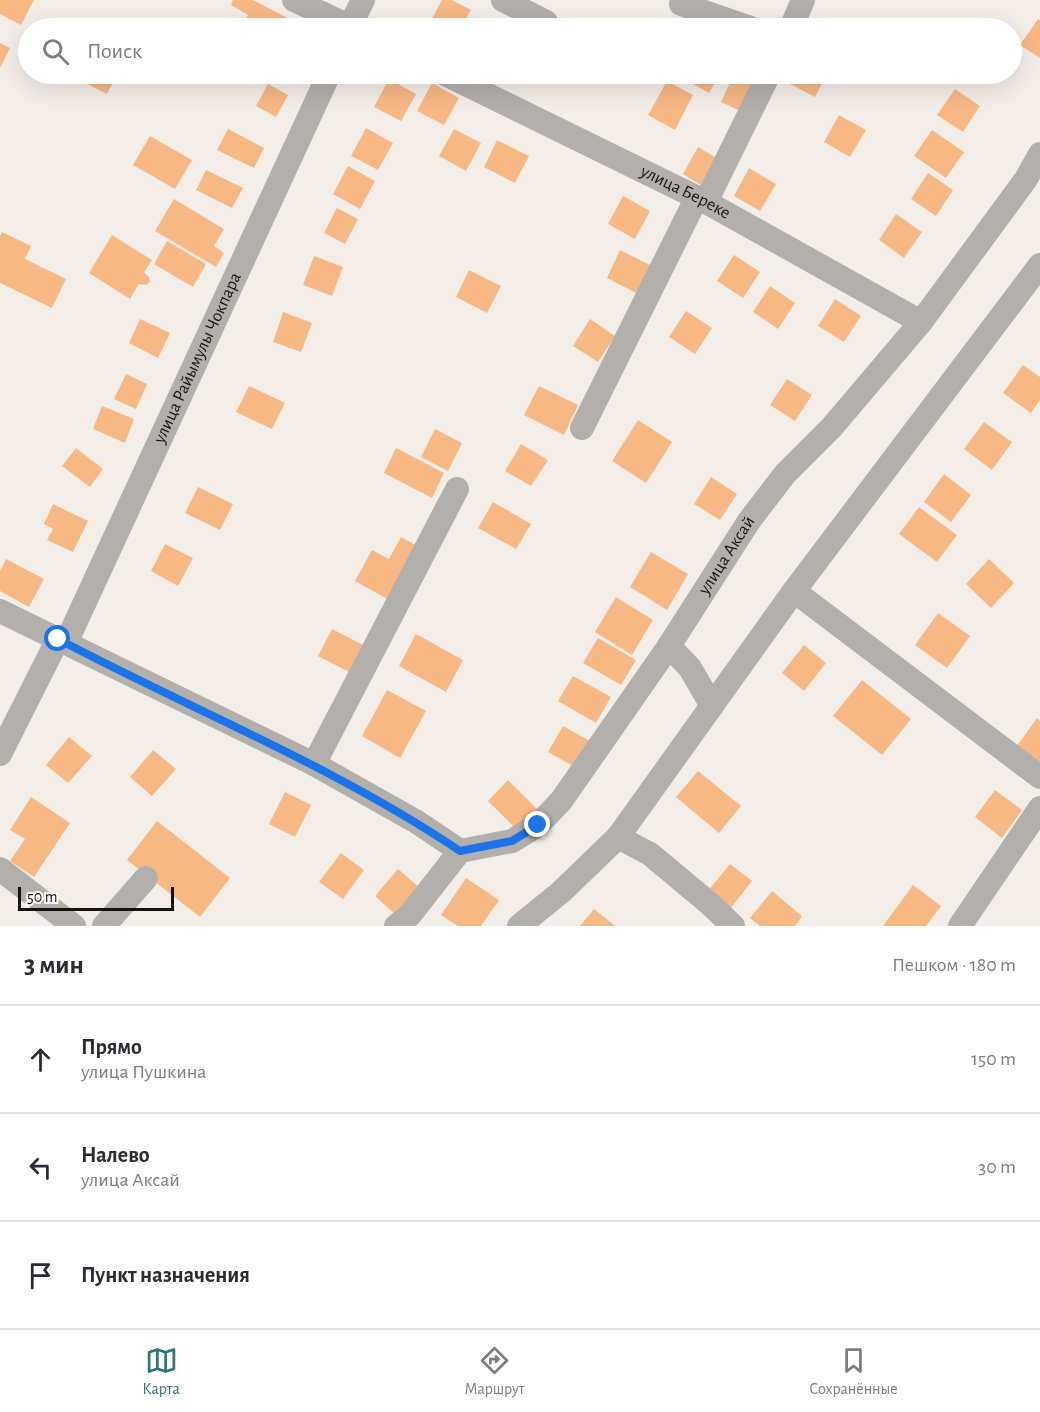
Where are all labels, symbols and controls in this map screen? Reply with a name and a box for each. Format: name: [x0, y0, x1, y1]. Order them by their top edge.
search box: [18, 18, 1022, 84]
icon: search: [39, 35, 72, 68]
text: Поиск: [87, 40, 142, 62]
street label: улица Береке: [637, 162, 733, 223]
street label: улица Райымулы Чокпара: [150, 270, 245, 447]
street label: улица Аксай: [695, 513, 758, 599]
route start: [44, 625, 70, 651]
route end: [524, 811, 550, 837]
scale bar: [18, 884, 174, 912]
text: 50 m: [27, 889, 58, 905]
text: 3 мин: [24, 952, 84, 978]
text: Пешком · 180 m: [892, 955, 1016, 975]
text: Прямо: [81, 1036, 142, 1058]
icon: ahead: [24, 1043, 57, 1076]
text: 150 m: [971, 1049, 1016, 1069]
text: улица Пушкина: [81, 1062, 206, 1082]
text: Налево: [81, 1144, 150, 1166]
icon: left: [24, 1151, 57, 1184]
text: 30 m: [978, 1157, 1016, 1177]
text: улица Аксай: [81, 1170, 180, 1190]
icon: arrive: [24, 1259, 57, 1292]
text: Пункт назначения: [81, 1264, 250, 1286]
tab: Карта: [142, 1344, 180, 1399]
tab: Маршрут: [464, 1344, 525, 1399]
tab: Сохранённые: [809, 1344, 898, 1399]

